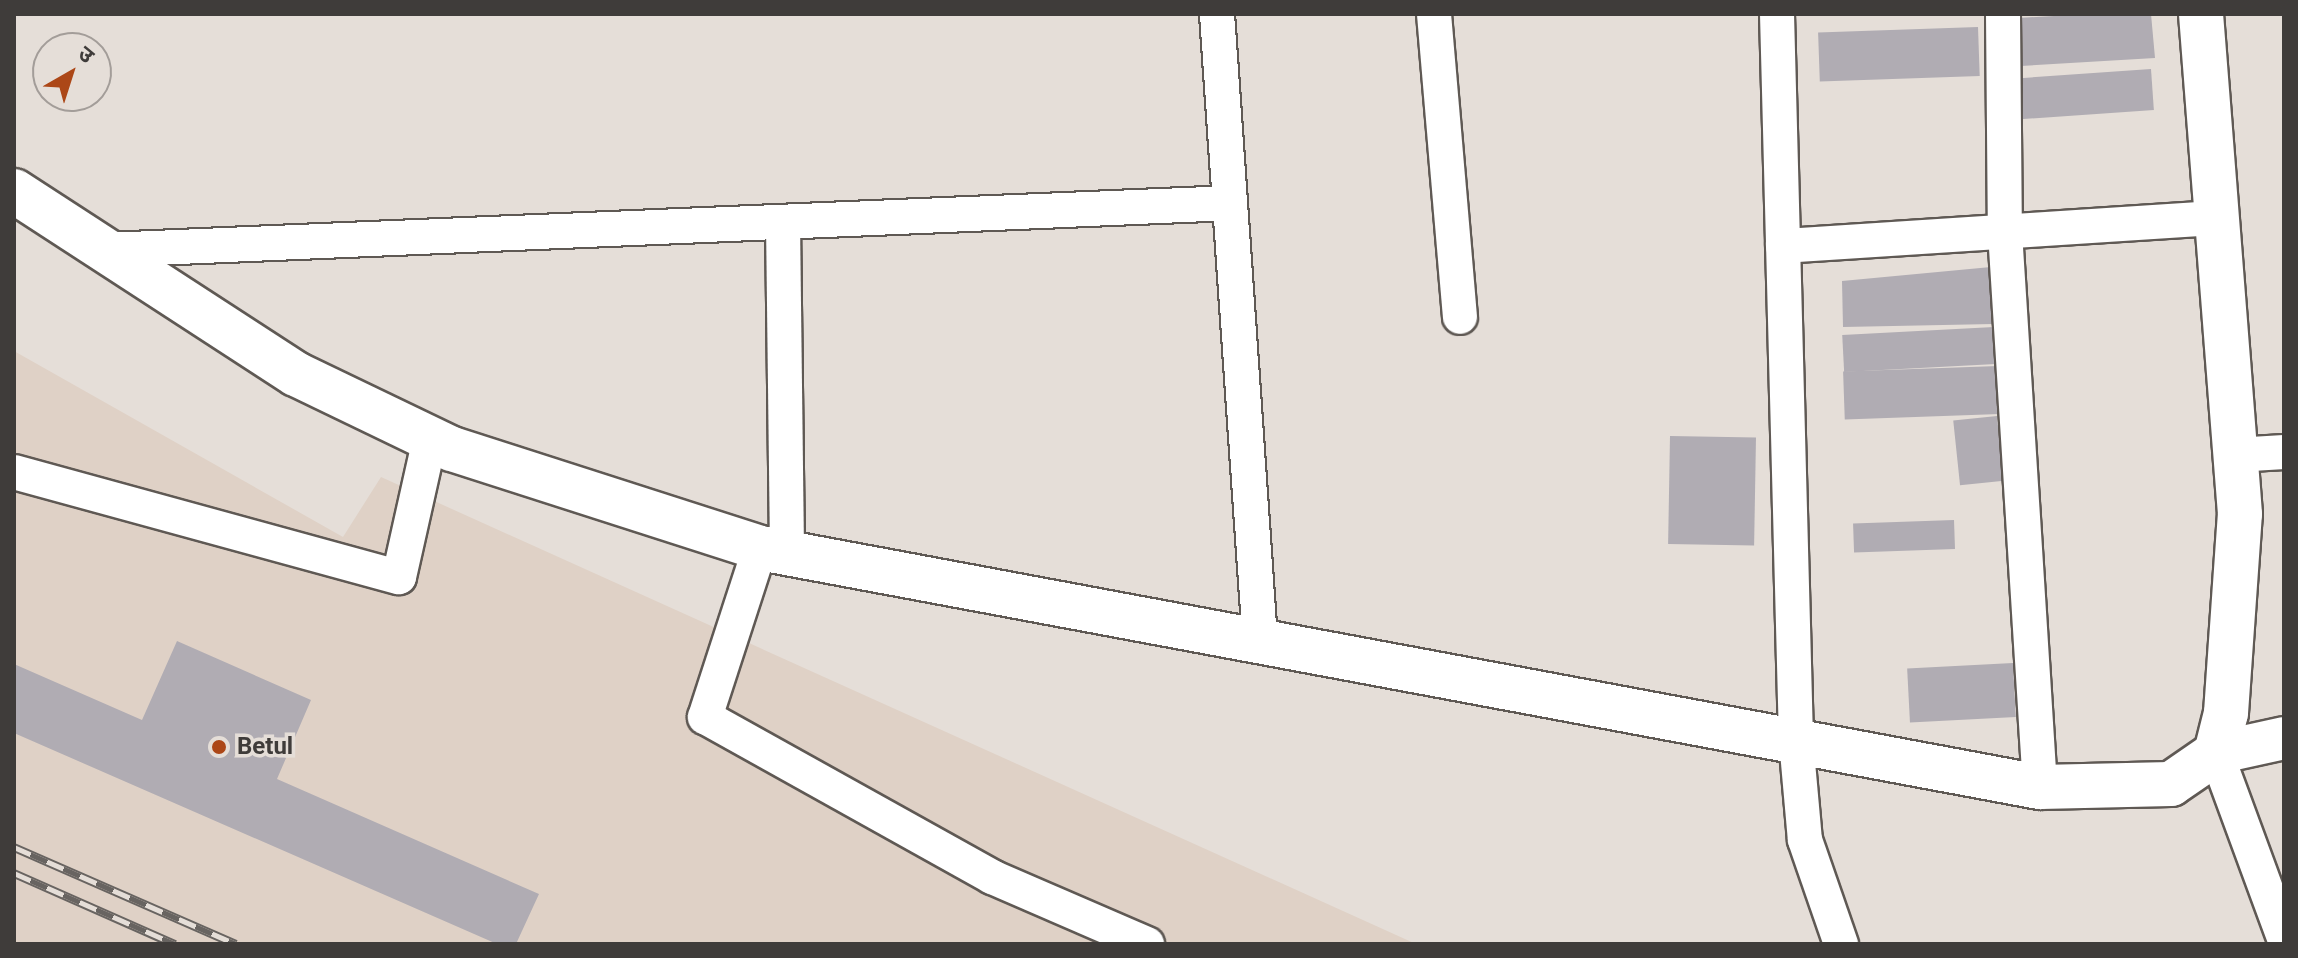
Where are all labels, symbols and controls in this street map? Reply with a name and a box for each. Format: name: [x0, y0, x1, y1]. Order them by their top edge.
north arrow: [32, 32, 112, 112]
text: उ: [73, 41, 99, 68]
place label: Betul: [237, 733, 293, 761]
marker: Betul: [208, 736, 230, 758]

